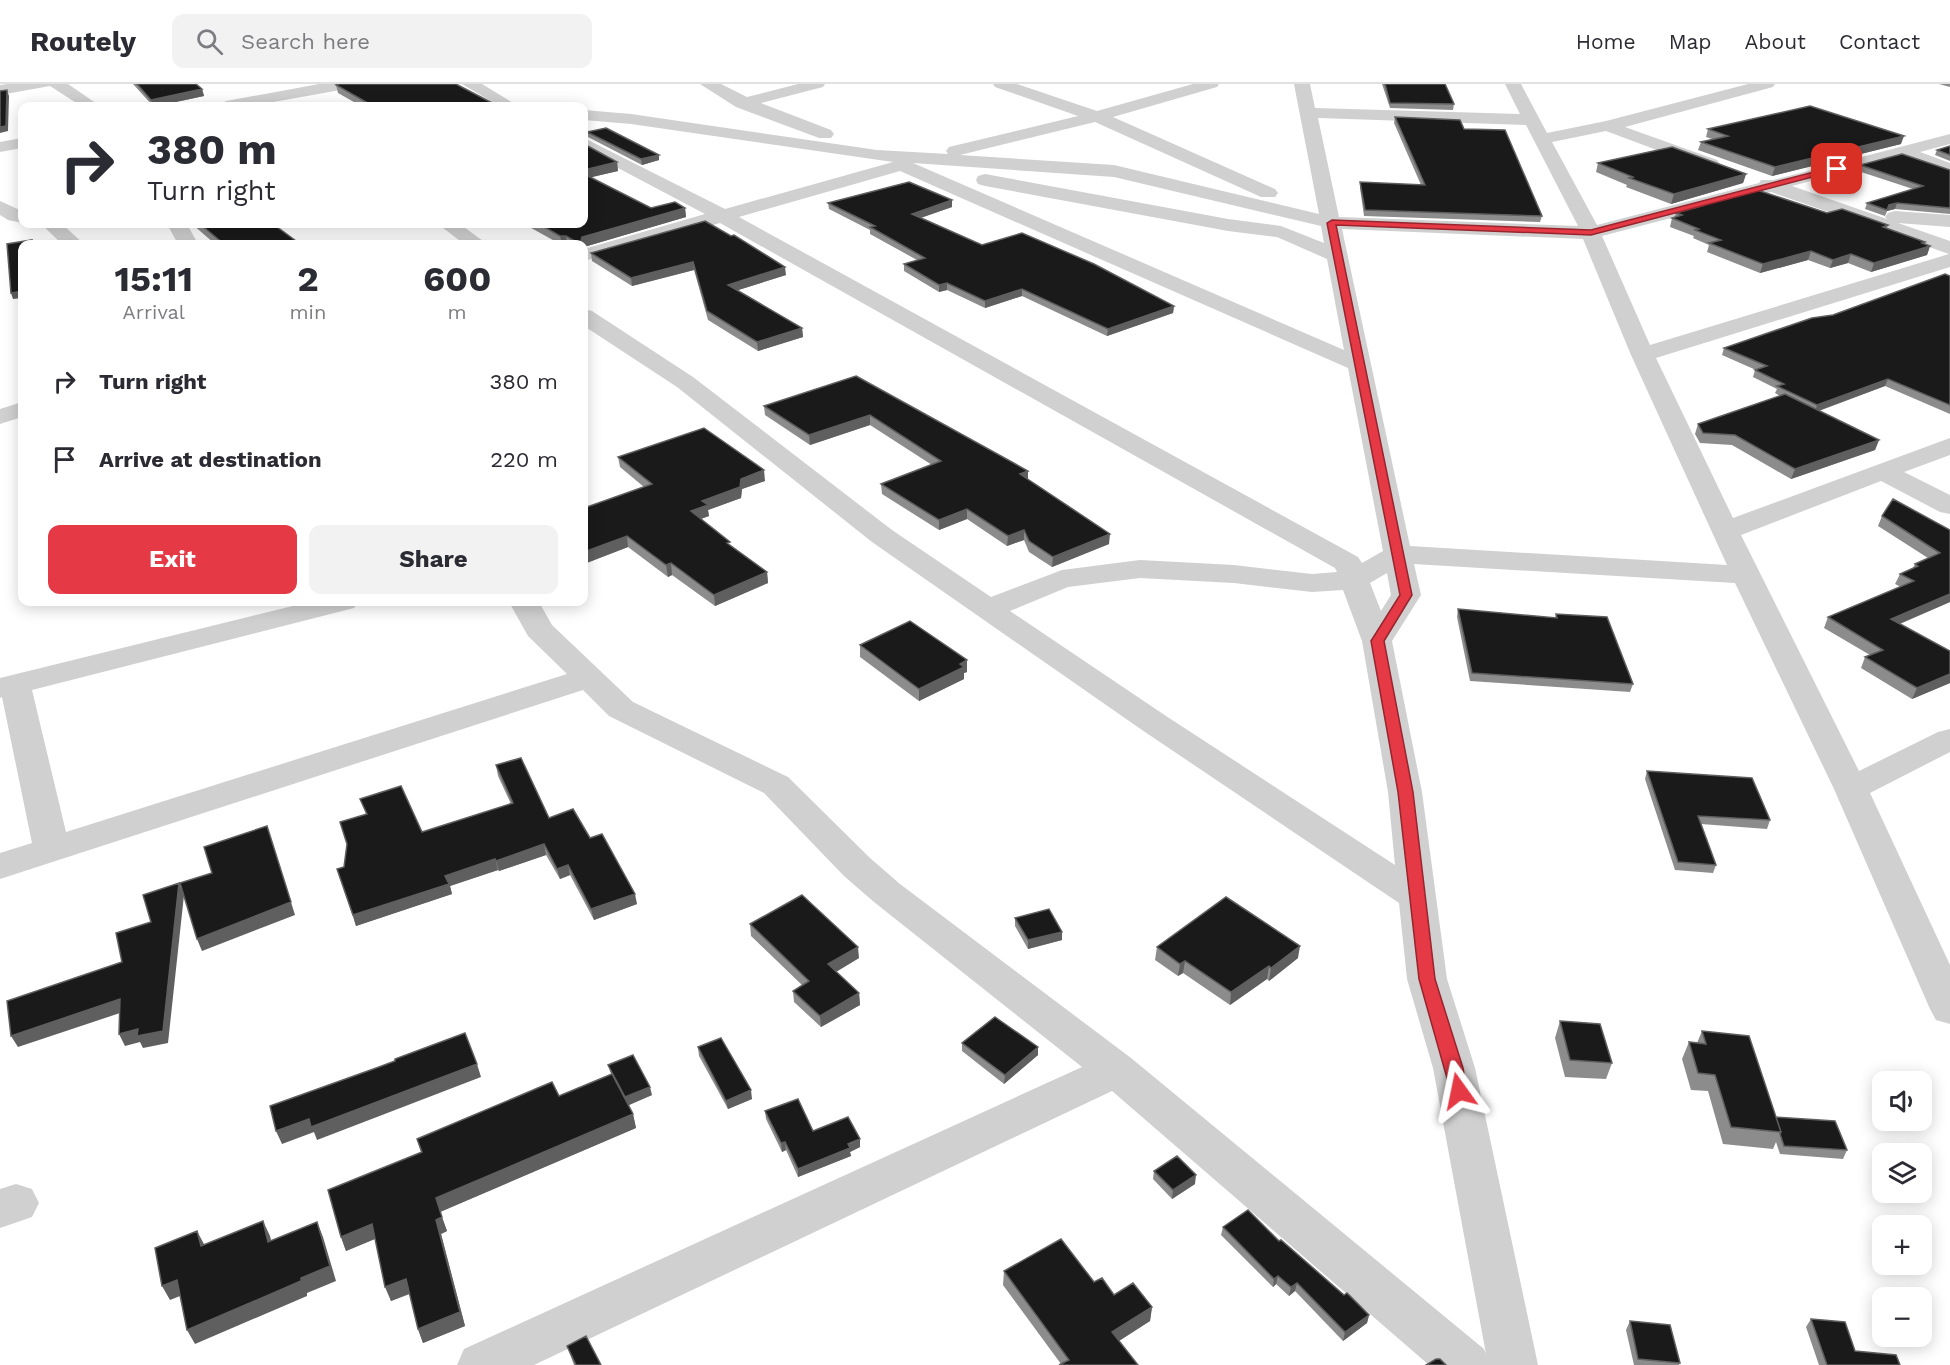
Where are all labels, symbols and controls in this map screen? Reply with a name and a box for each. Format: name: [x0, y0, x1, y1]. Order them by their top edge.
search box: [172, 14, 592, 68]
text: Routely: [30, 25, 136, 58]
icon: search: [193, 25, 226, 58]
text: Search here: [241, 29, 370, 54]
text: Home: [1576, 29, 1636, 54]
text: Map: [1669, 29, 1712, 54]
text: About: [1745, 29, 1806, 54]
text: Contact: [1839, 29, 1920, 54]
text: 380 m: [147, 125, 277, 174]
icon: right: [48, 126, 126, 204]
pin: [1811, 143, 1862, 194]
icon: arrive: [1820, 152, 1853, 185]
text: Turn right: [147, 175, 276, 207]
text: 15:11: [115, 258, 193, 300]
text: 2: [297, 258, 319, 300]
text: 600: [423, 258, 491, 300]
text: Arrival: [123, 300, 185, 324]
text: min: [290, 300, 326, 324]
text: m: [448, 300, 467, 324]
icon: right: [48, 365, 81, 398]
text: Turn right: [99, 369, 206, 394]
text: 380 m: [489, 369, 558, 394]
icon: arrive: [48, 443, 81, 476]
text: Arrive at destination: [99, 447, 322, 472]
text: 220 m: [490, 447, 558, 472]
button: Exit: [48, 525, 297, 594]
button: Share: [309, 525, 558, 594]
position arrow: [1427, 1059, 1491, 1123]
map controls: [1872, 1071, 1932, 1347]
button: sound: [1872, 1071, 1932, 1131]
button: layers: [1872, 1143, 1932, 1203]
button: +: [1872, 1215, 1932, 1275]
button: −: [1872, 1287, 1932, 1347]

